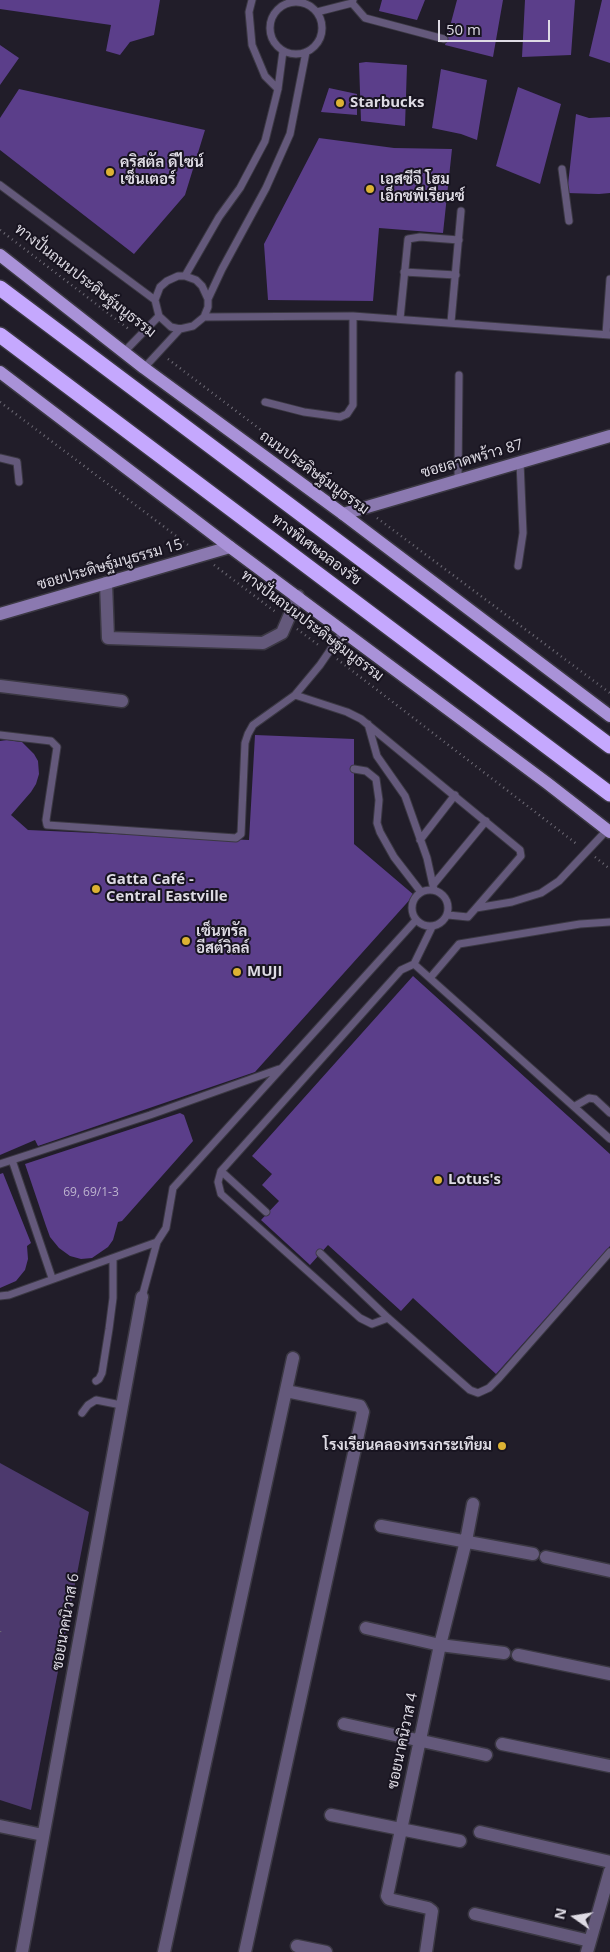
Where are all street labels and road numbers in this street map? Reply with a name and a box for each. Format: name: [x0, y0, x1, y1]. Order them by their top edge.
street label: ทางปั่นถนนประดิษฐ์มนูธรรม: [11, 220, 159, 342]
street label: ถนนประดิษฐ์มนูธรรม: [256, 427, 372, 519]
street label: ซอยลาดพร้าว 87: [419, 436, 525, 482]
street label: ทางพิเศษฉลองรัช: [268, 510, 364, 590]
street label: ซอยประดิษฐ์มนูธรรม 15: [35, 536, 185, 594]
street label: ทางปั่นถนนประดิษฐ์มนูธรรม: [237, 566, 387, 686]
street label: ซอยนาคนิวาส 6: [49, 1572, 83, 1672]
street label: ซอยนาคนิวาส 4: [384, 1691, 422, 1791]

